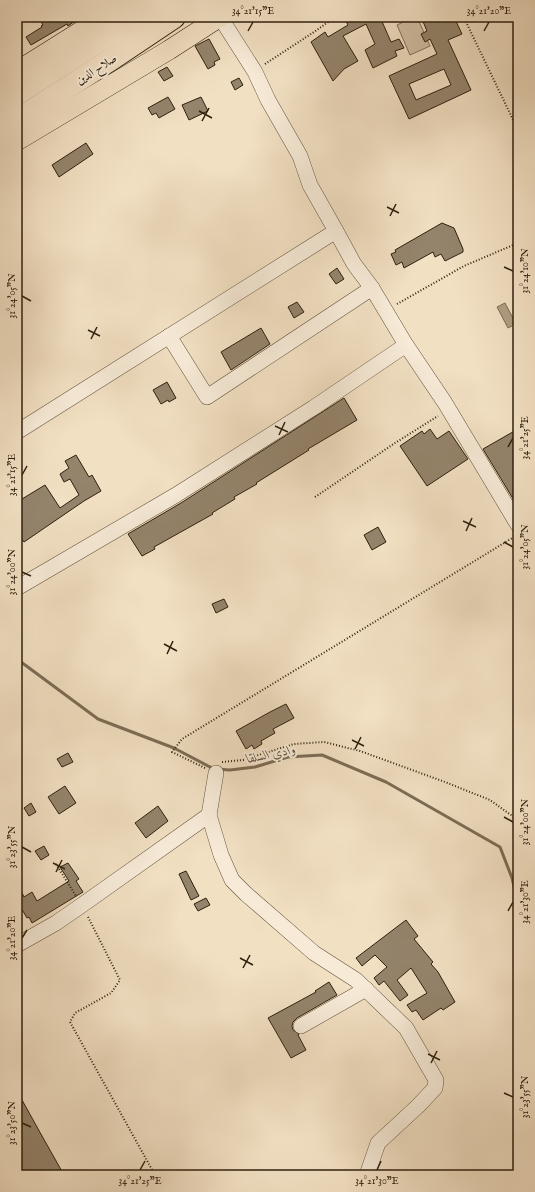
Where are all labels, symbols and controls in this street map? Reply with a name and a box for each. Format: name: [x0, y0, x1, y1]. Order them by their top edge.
text: 34°21'15"E: [232, 5, 274, 18]
text: 34°21'20"E: [467, 5, 511, 18]
street label: صلاح الدين: [73, 51, 121, 91]
text: 31°24'10"N: [519, 248, 532, 294]
text: 31°24'05"N: [6, 273, 19, 319]
text: 34°21'25"E: [519, 416, 532, 460]
text: 34°21'15"E: [6, 454, 19, 496]
text: 31°24'05"N: [519, 524, 532, 570]
text: 31°24'00"N: [6, 548, 19, 595]
water label: وادي السلقا: [244, 741, 297, 769]
text: 31°24'00"N: [519, 798, 532, 845]
text: 31°23'55"N: [6, 825, 19, 868]
text: 34°21'30"E: [519, 880, 532, 924]
text: 34°21'20"E: [6, 916, 19, 960]
text: 31°23'55"N: [519, 1075, 532, 1118]
text: 31°23'50"N: [6, 1101, 19, 1145]
text: 34°21'25"E: [118, 1175, 162, 1188]
text: 34°21'30"E: [355, 1175, 399, 1188]

